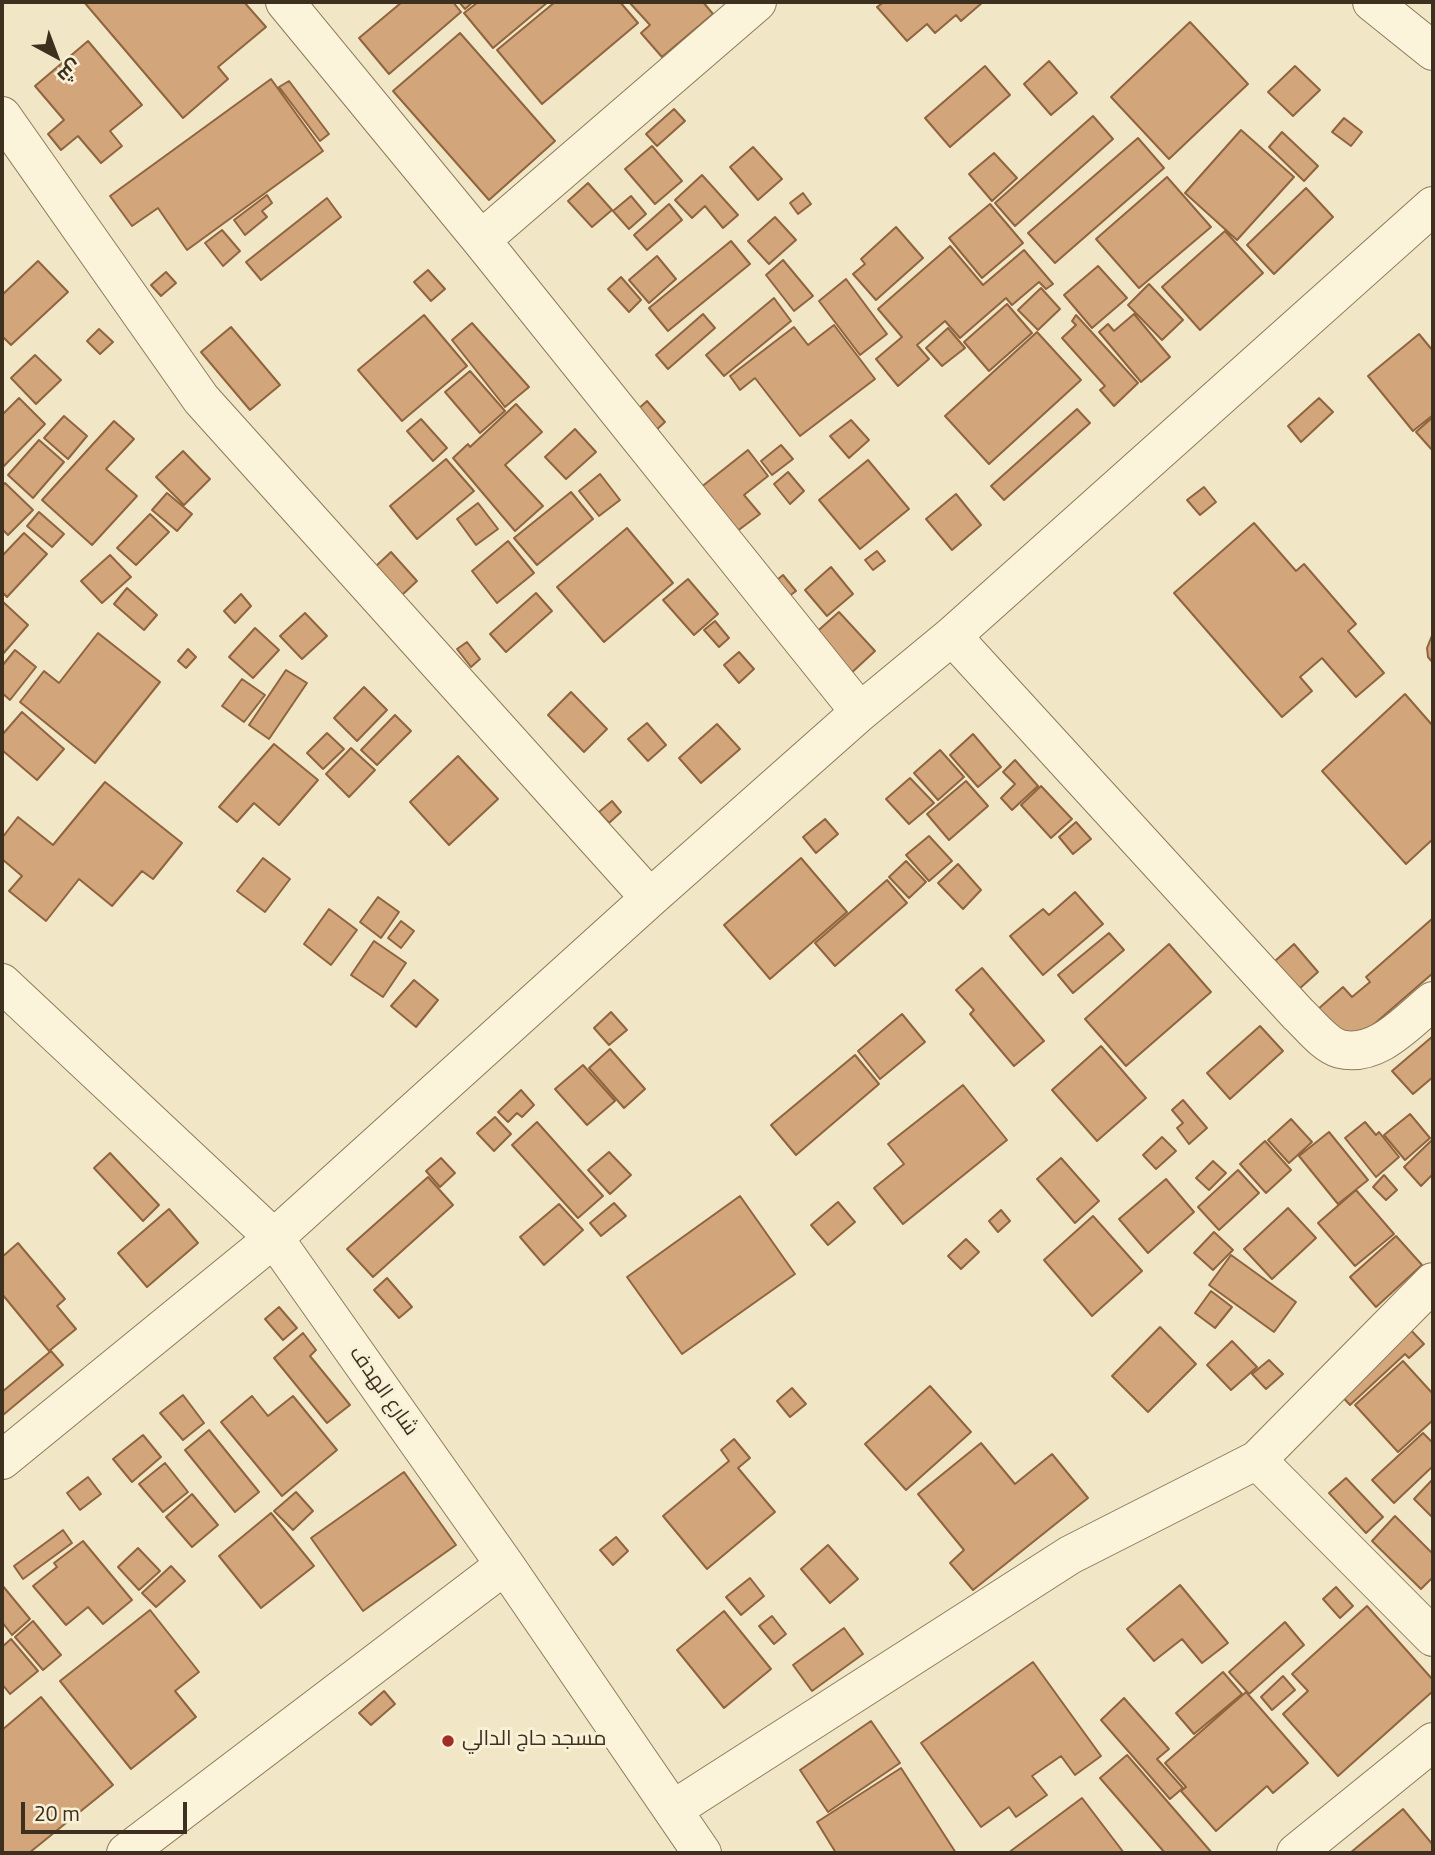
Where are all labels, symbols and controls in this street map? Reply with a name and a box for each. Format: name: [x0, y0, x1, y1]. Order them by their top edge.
north arrow: [21, 21, 91, 91]
text: ش: [49, 50, 91, 93]
street label: شارع الهدف: [342, 1342, 422, 1442]
place label: مسجد حاج الدالي: [462, 1728, 606, 1754]
marker: مسجد حاج الدالي: [440, 1733, 456, 1749]
scale bar: [24, 1788, 191, 1832]
text: 20 m: [34, 1794, 80, 1833]

